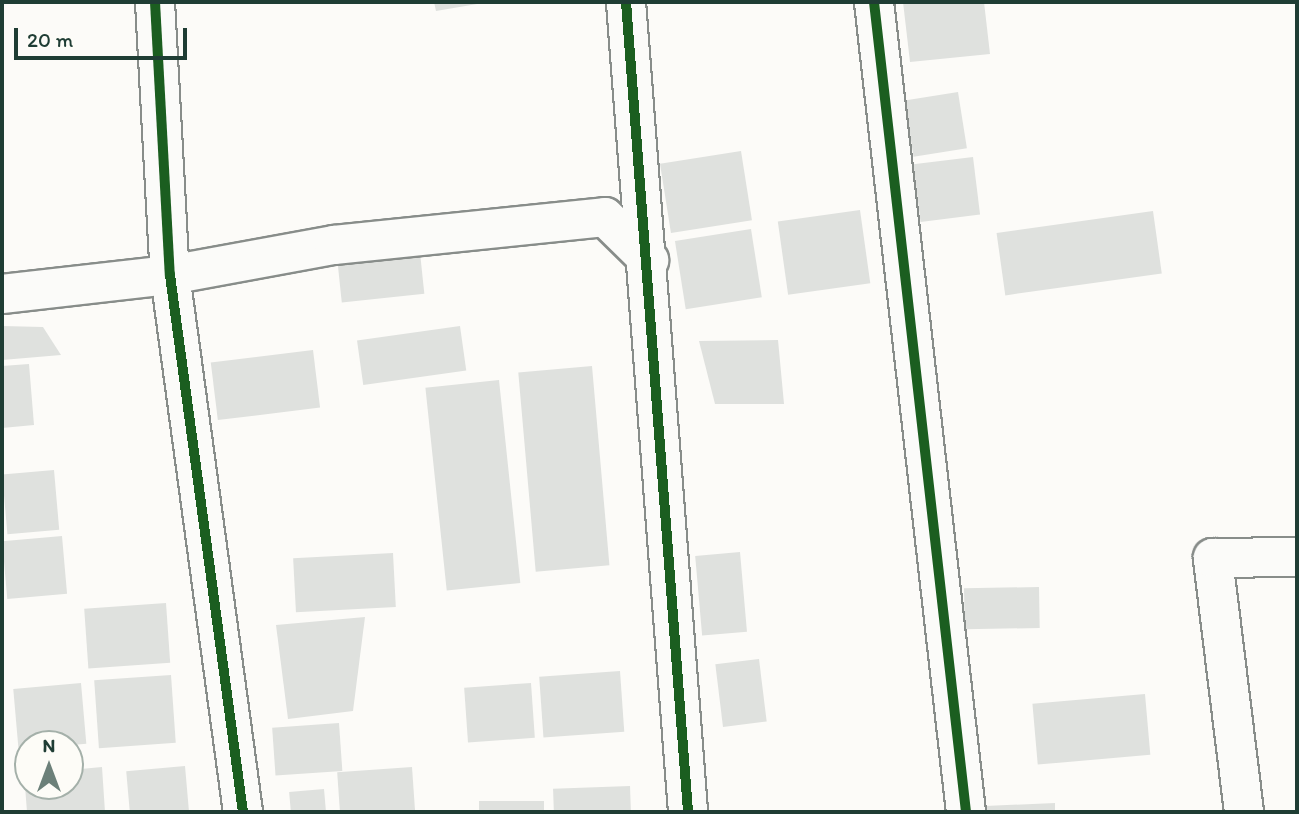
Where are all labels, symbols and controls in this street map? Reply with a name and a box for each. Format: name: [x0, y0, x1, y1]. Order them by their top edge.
scale bar: [18, 14, 191, 58]
text: 20 m: [27, 27, 73, 52]
north arrow: [14, 730, 84, 800]
text: N: [43, 734, 55, 757]

